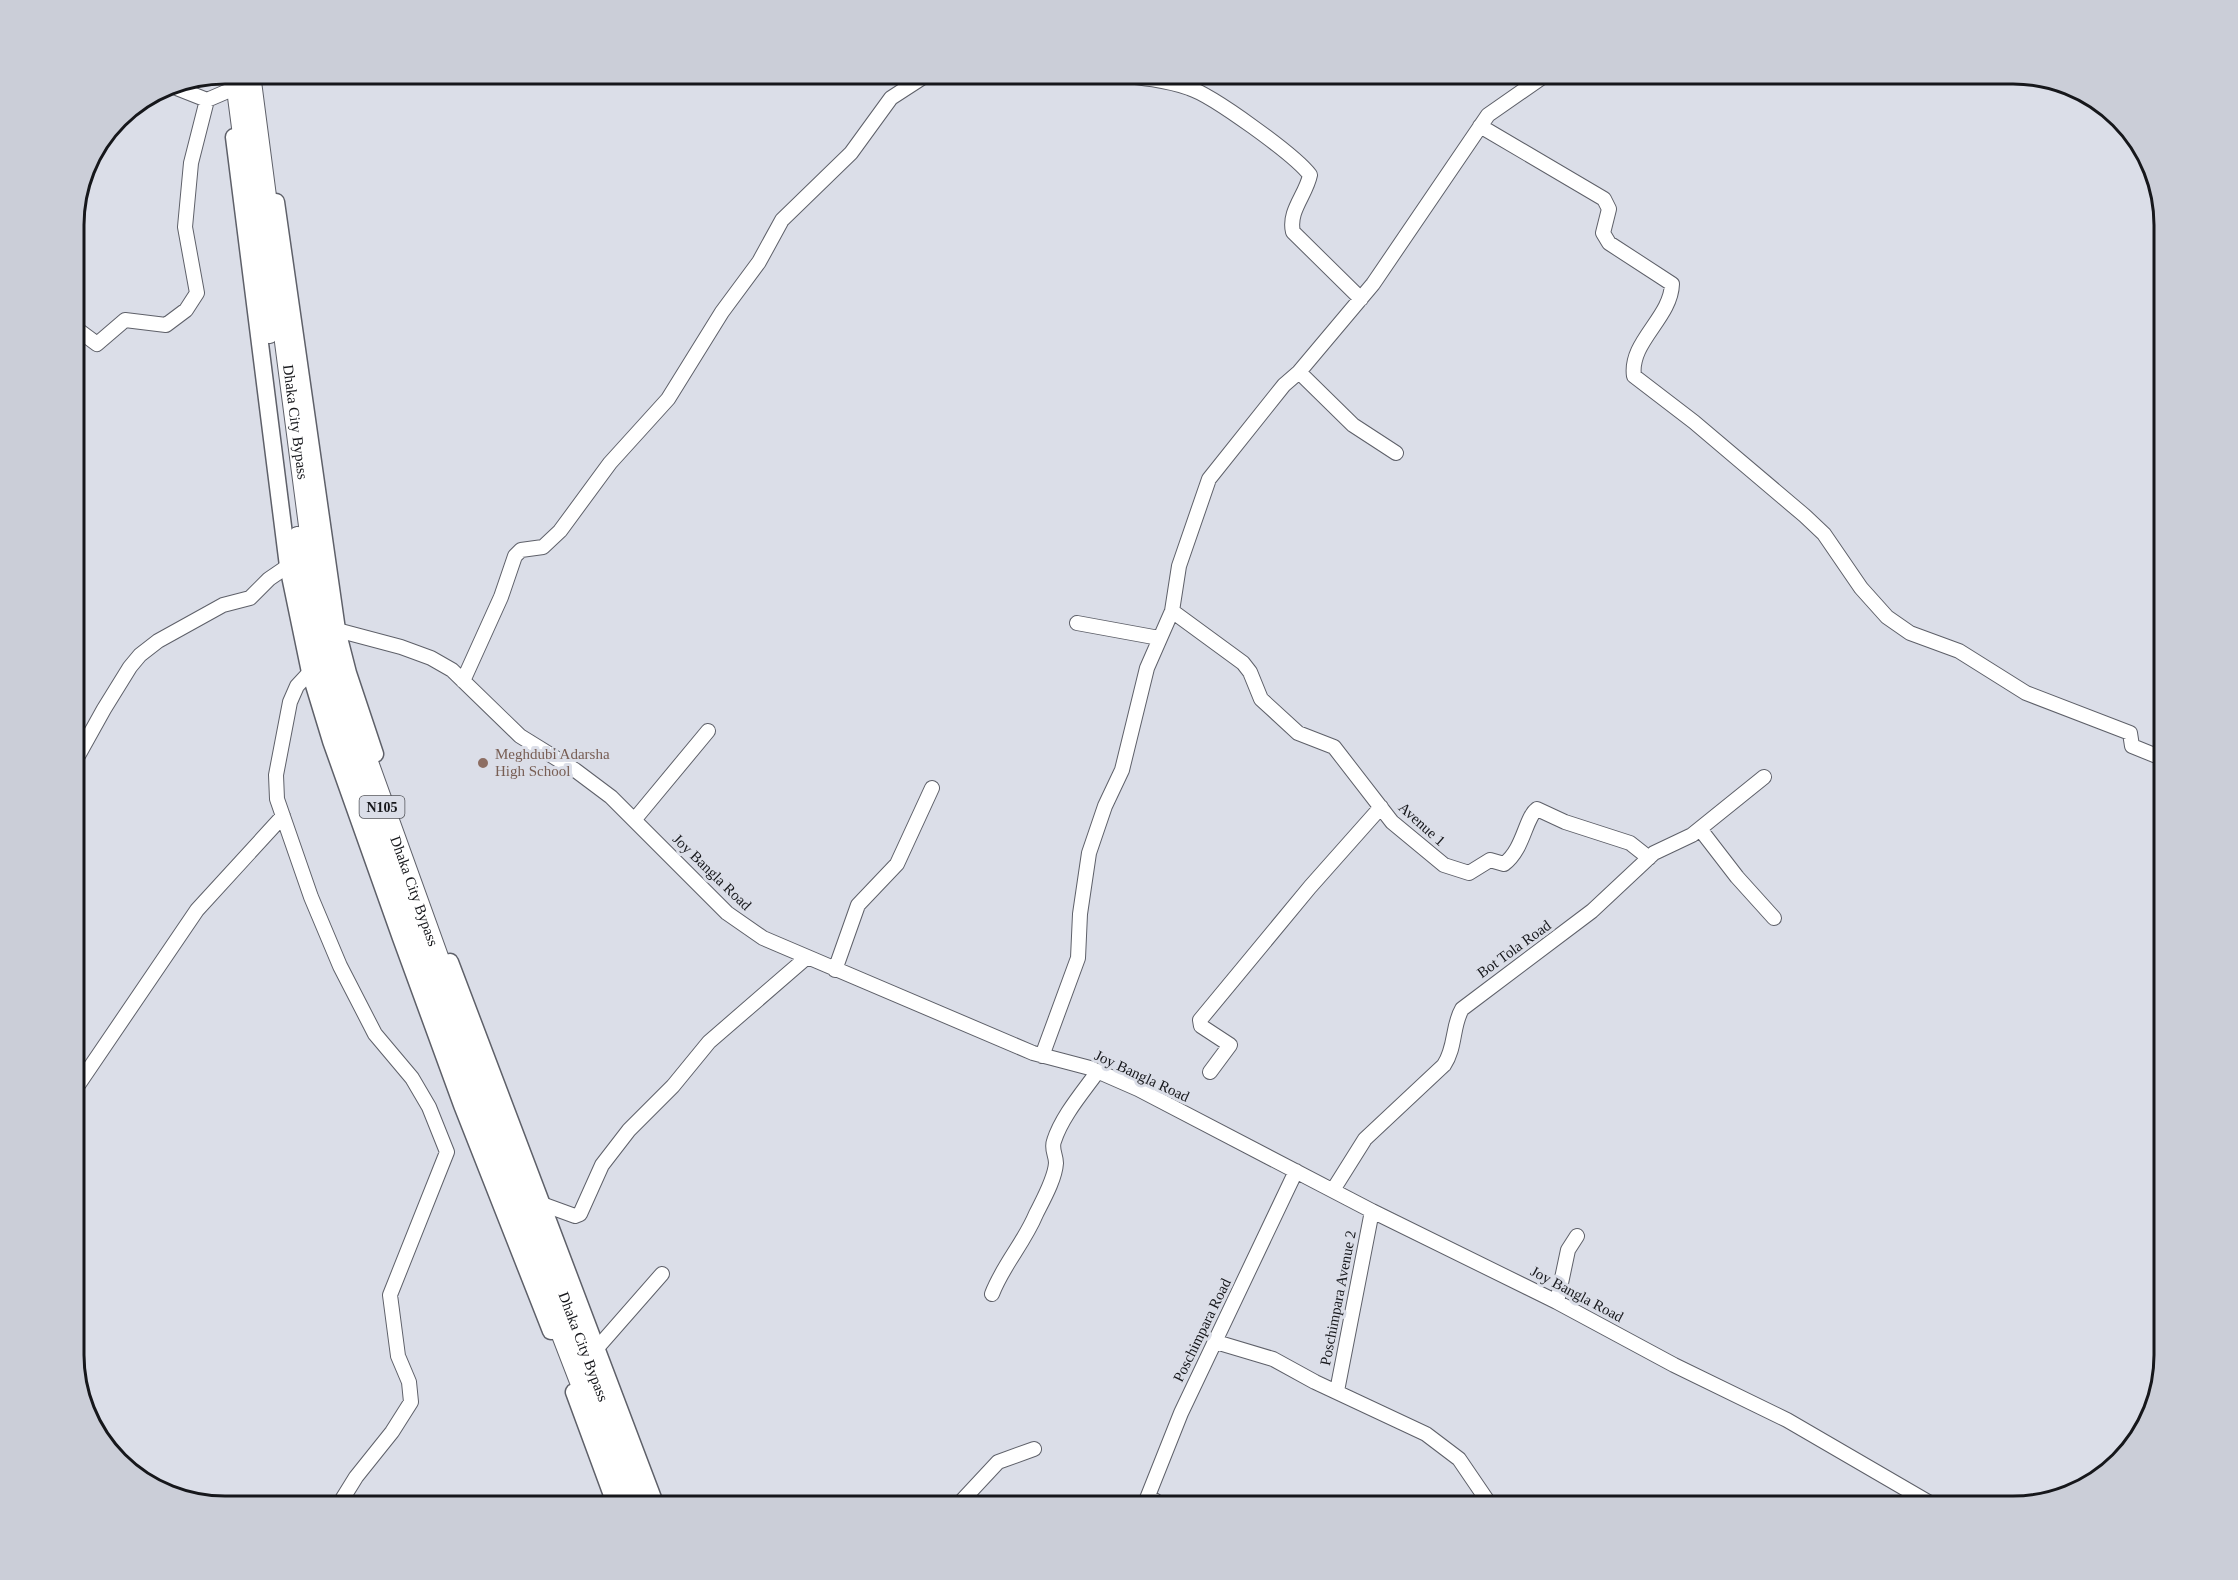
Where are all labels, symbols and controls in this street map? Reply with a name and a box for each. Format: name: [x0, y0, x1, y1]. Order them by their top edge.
street label: Dhaka City Bypass: [280, 364, 311, 481]
place label: Meghdubi Adarsha High School: [495, 746, 610, 779]
marker: Meghdubi Adarsha High School: [476, 756, 490, 770]
road number: N105: [360, 796, 404, 818]
street label: Avenue 1: [1396, 799, 1448, 849]
street label: Joy Bangla Road: [670, 831, 755, 914]
street label: Dhaka City Bypass: [387, 834, 442, 948]
street label: Bot Tola Road: [1474, 917, 1554, 981]
street label: Joy Bangla Road: [1092, 1047, 1192, 1105]
street label: Poschimpara Avenue 2: [1317, 1229, 1359, 1367]
street label: Joy Bangla Road: [1528, 1263, 1626, 1325]
street label: Poschimpara Road: [1170, 1275, 1234, 1384]
street label: Dhaka City Bypass: [555, 1290, 612, 1404]

